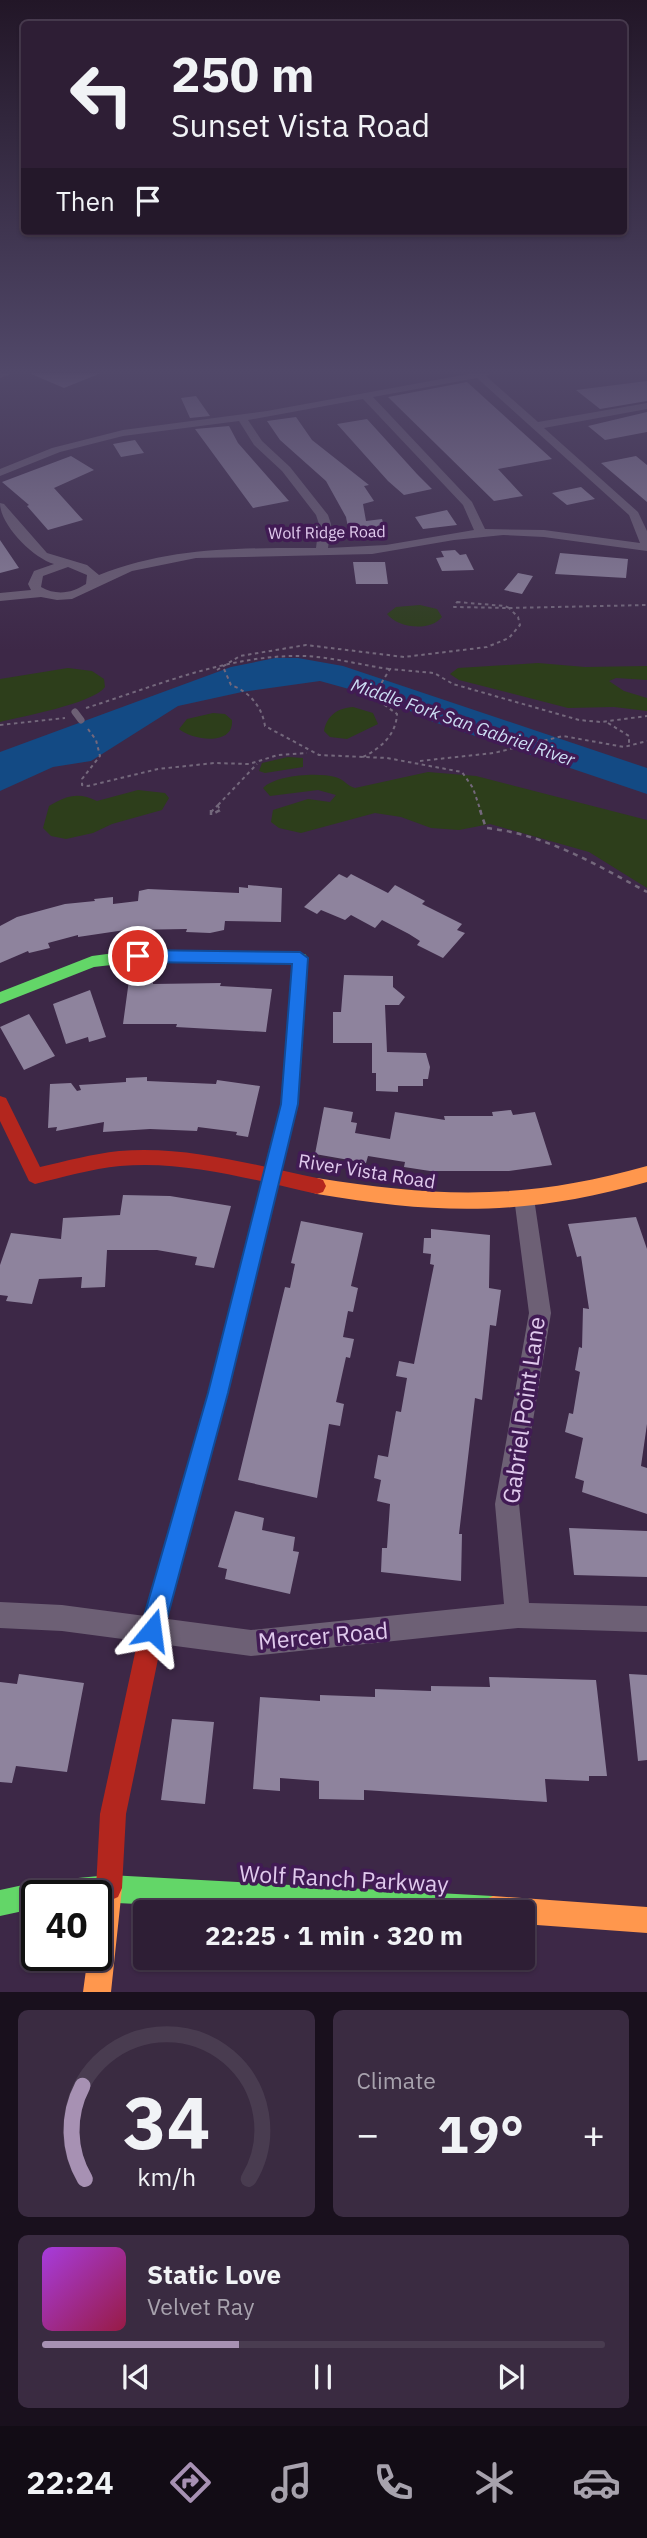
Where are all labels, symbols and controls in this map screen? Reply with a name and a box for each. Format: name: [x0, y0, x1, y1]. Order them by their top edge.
text: 250 m: [171, 42, 315, 105]
icon: left: [56, 49, 147, 140]
text: Sunset Vista Road: [171, 104, 430, 146]
icon: arrive: [129, 182, 167, 220]
text: Then: [56, 184, 115, 218]
street label: Wolf Ridge Road: [268, 521, 386, 543]
water label: Middle Fork San Gabriel River: [348, 673, 578, 771]
pin: [108, 926, 168, 986]
icon: arrive: [119, 937, 157, 975]
street label: River Vista Road: [297, 1148, 437, 1194]
street label: Gabriel Point Lane: [495, 1315, 551, 1505]
position arrow: [115, 1593, 189, 1667]
street label: Mercer Road: [257, 1614, 389, 1656]
street label: Wolf Ranch Parkway: [238, 1858, 450, 1898]
speed limit sign: 40: [21, 1880, 112, 1971]
text: 22:25 · 1 min · 320 m: [205, 1918, 463, 1952]
text: Climate: [357, 2065, 436, 2095]
text: 34: [123, 2075, 210, 2170]
text: 19°: [437, 2100, 524, 2167]
text: −: [357, 2109, 379, 2158]
text: +: [582, 2109, 605, 2158]
text: km/h: [137, 2160, 196, 2193]
text: Static Love: [147, 2257, 281, 2291]
text: Velvet Ray: [147, 2291, 254, 2321]
icon: previous: [117, 2358, 155, 2396]
icon: pause: [304, 2358, 342, 2396]
icon: next: [492, 2358, 530, 2396]
icon: directions: [166, 2458, 215, 2507]
icon: music: [267, 2458, 316, 2507]
icon: phone: [369, 2458, 418, 2507]
icon: climate: [470, 2458, 519, 2507]
icon: car: [572, 2458, 621, 2507]
text: 22:24: [26, 2461, 114, 2503]

